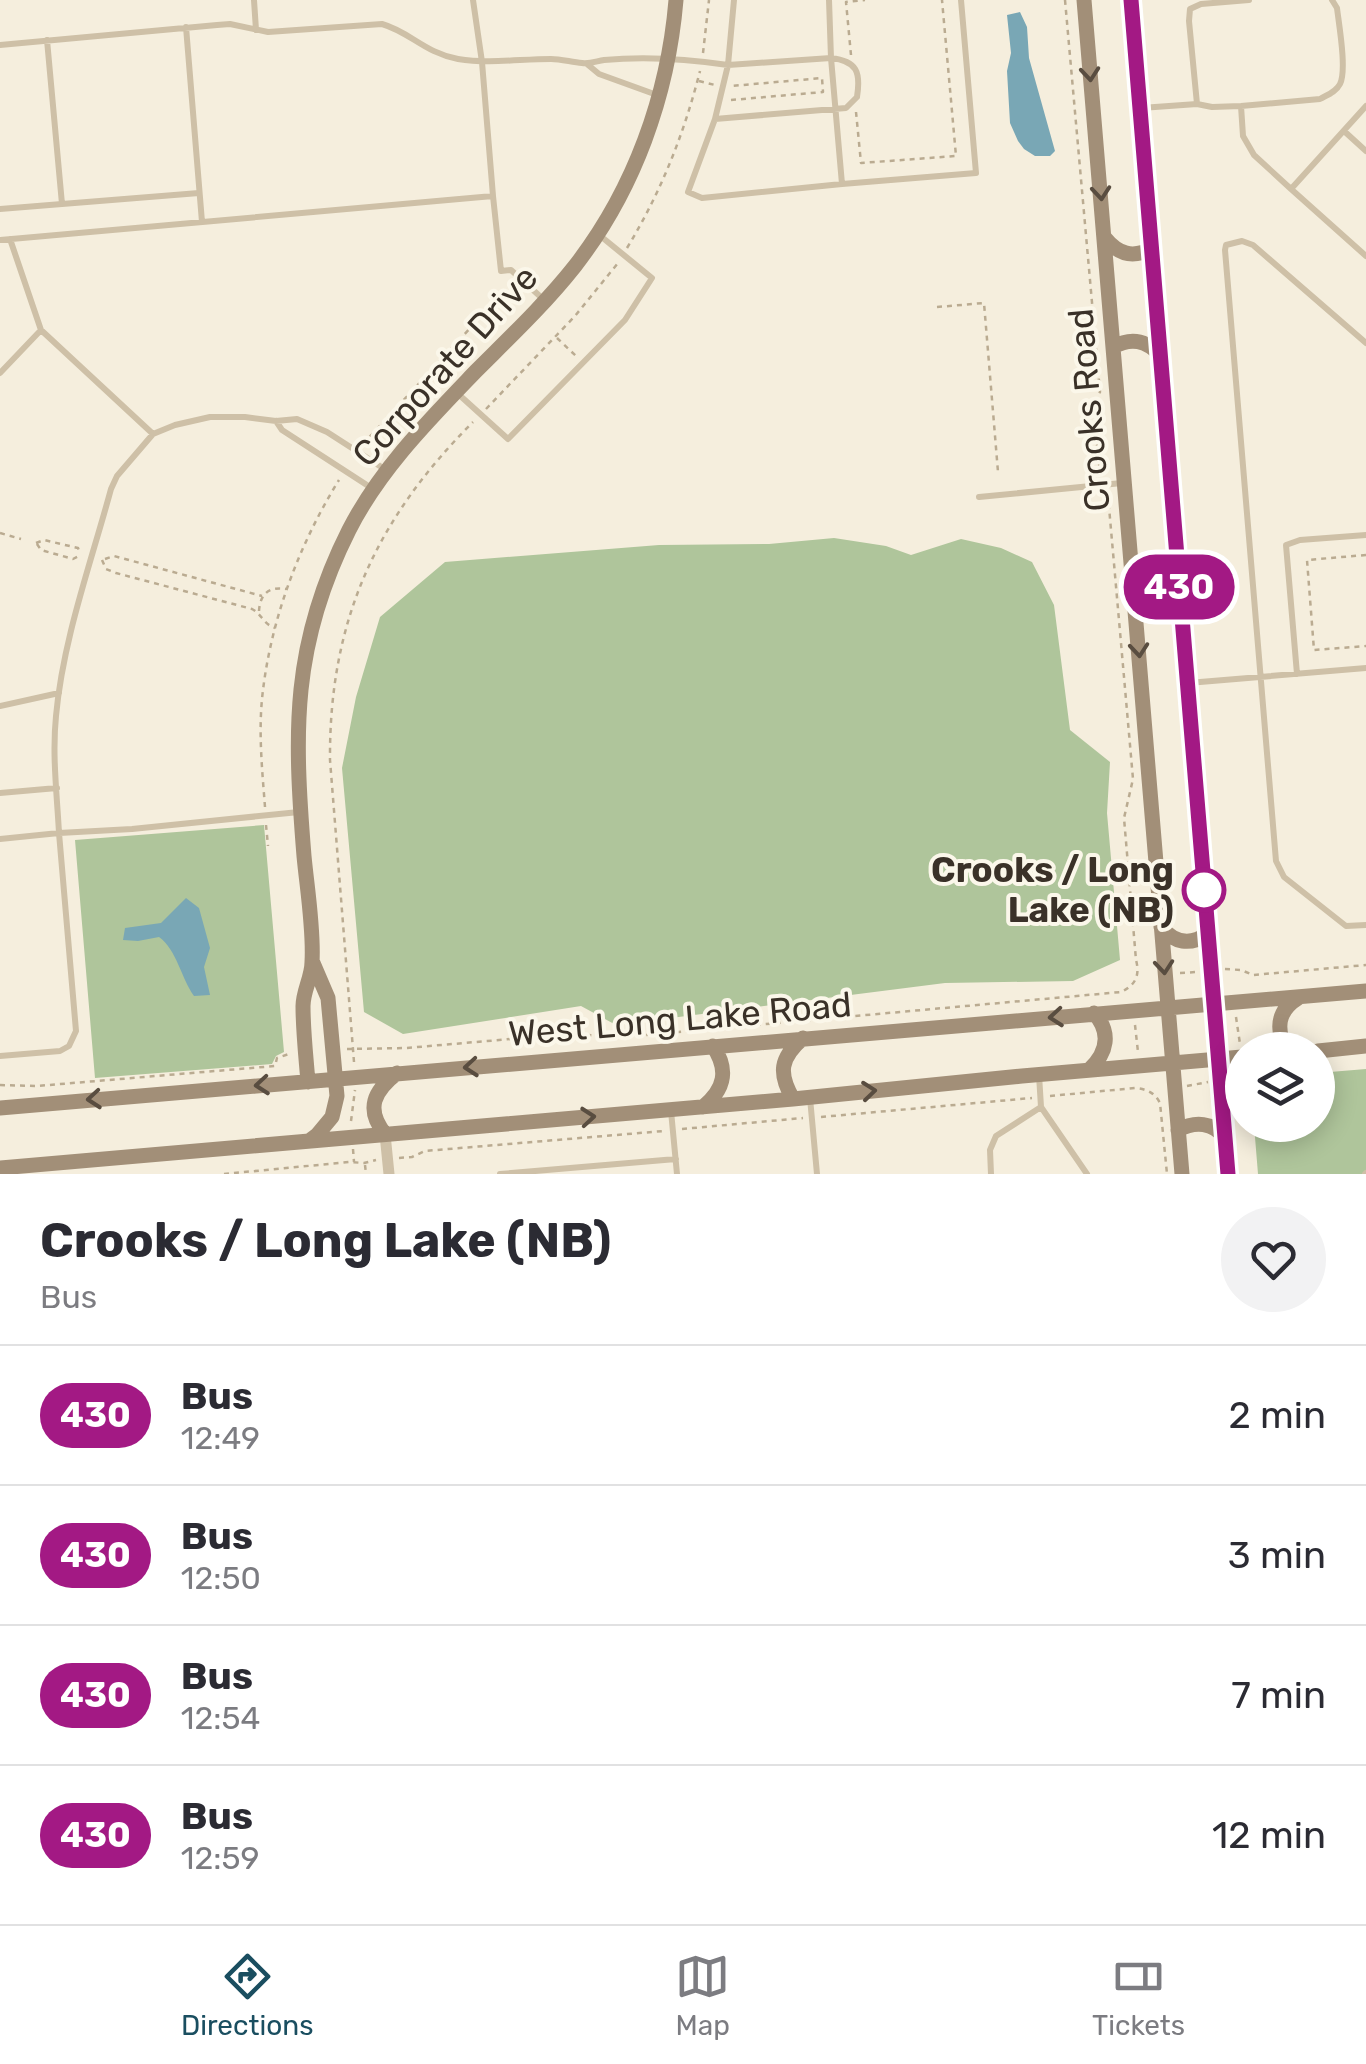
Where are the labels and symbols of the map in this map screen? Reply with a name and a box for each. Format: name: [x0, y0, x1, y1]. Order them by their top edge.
one-way arrow: [1079, 66, 1101, 82]
one-way arrow: [1089, 185, 1111, 201]
street label: Corporate Drive: [344, 257, 546, 475]
street label: Crooks Road: [1059, 307, 1119, 513]
line badge: 430: [1122, 554, 1236, 620]
one-way arrow: [1127, 642, 1149, 658]
place label: Crooks / Long Lake (NB): [931, 849, 1174, 931]
marker: Crooks / Long Lake (NB): [1183, 869, 1225, 911]
one-way arrow: [1153, 960, 1174, 976]
street label: West Long Lake Road: [507, 983, 853, 1055]
one-way arrow: [1047, 1005, 1063, 1027]
one-way arrow: [463, 1056, 479, 1077]
one-way arrow: [254, 1074, 270, 1096]
one-way arrow: [862, 1081, 878, 1102]
one-way arrow: [86, 1088, 102, 1110]
one-way arrow: [581, 1106, 597, 1128]

